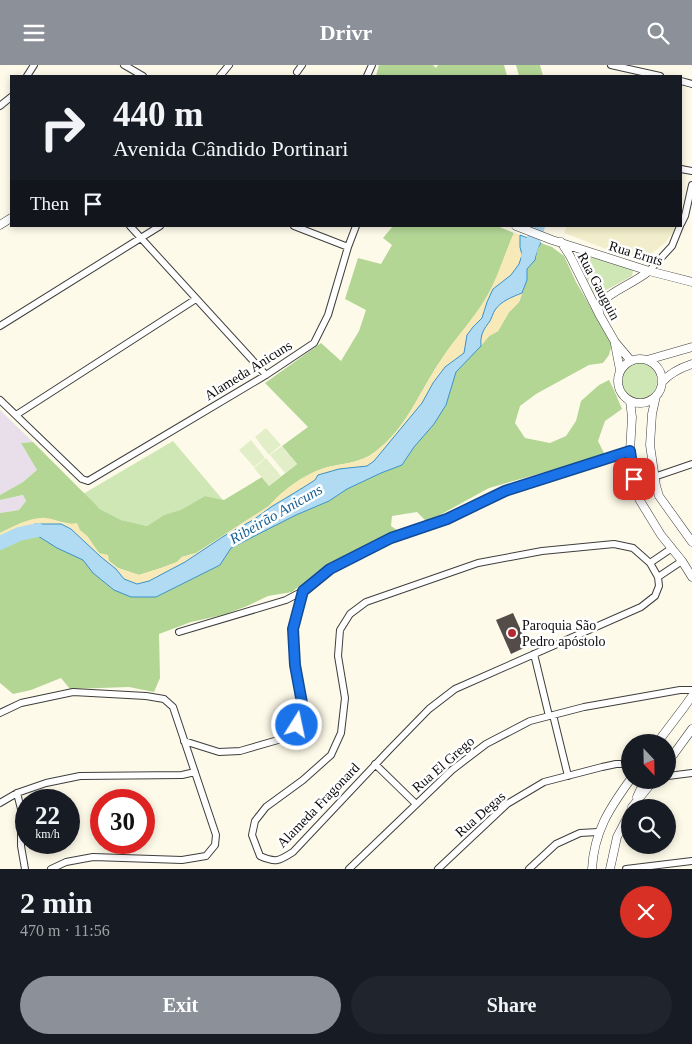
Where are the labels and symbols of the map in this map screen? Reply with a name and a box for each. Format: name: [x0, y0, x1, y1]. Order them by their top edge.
street label: Rua Ernts: [607, 238, 665, 269]
street label: Rua Gauguin: [575, 250, 623, 323]
street label: Alameda Anicuns: [202, 338, 295, 403]
pin: [613, 458, 655, 500]
water label: Ribeirão Anicuns: [226, 481, 325, 548]
place label: Paroquia São Pedro apóstolo: [522, 618, 606, 649]
marker: Paroquia São Pedro apóstolo: [506, 627, 518, 639]
position arrow: [270, 698, 322, 750]
street label: Rua El Grego: [409, 733, 477, 795]
north arrow: [621, 734, 676, 789]
street label: Alameda Fragonard: [274, 760, 363, 851]
speed limit sign: 30: [90, 789, 155, 854]
street label: Rua Degas: [452, 789, 508, 840]

